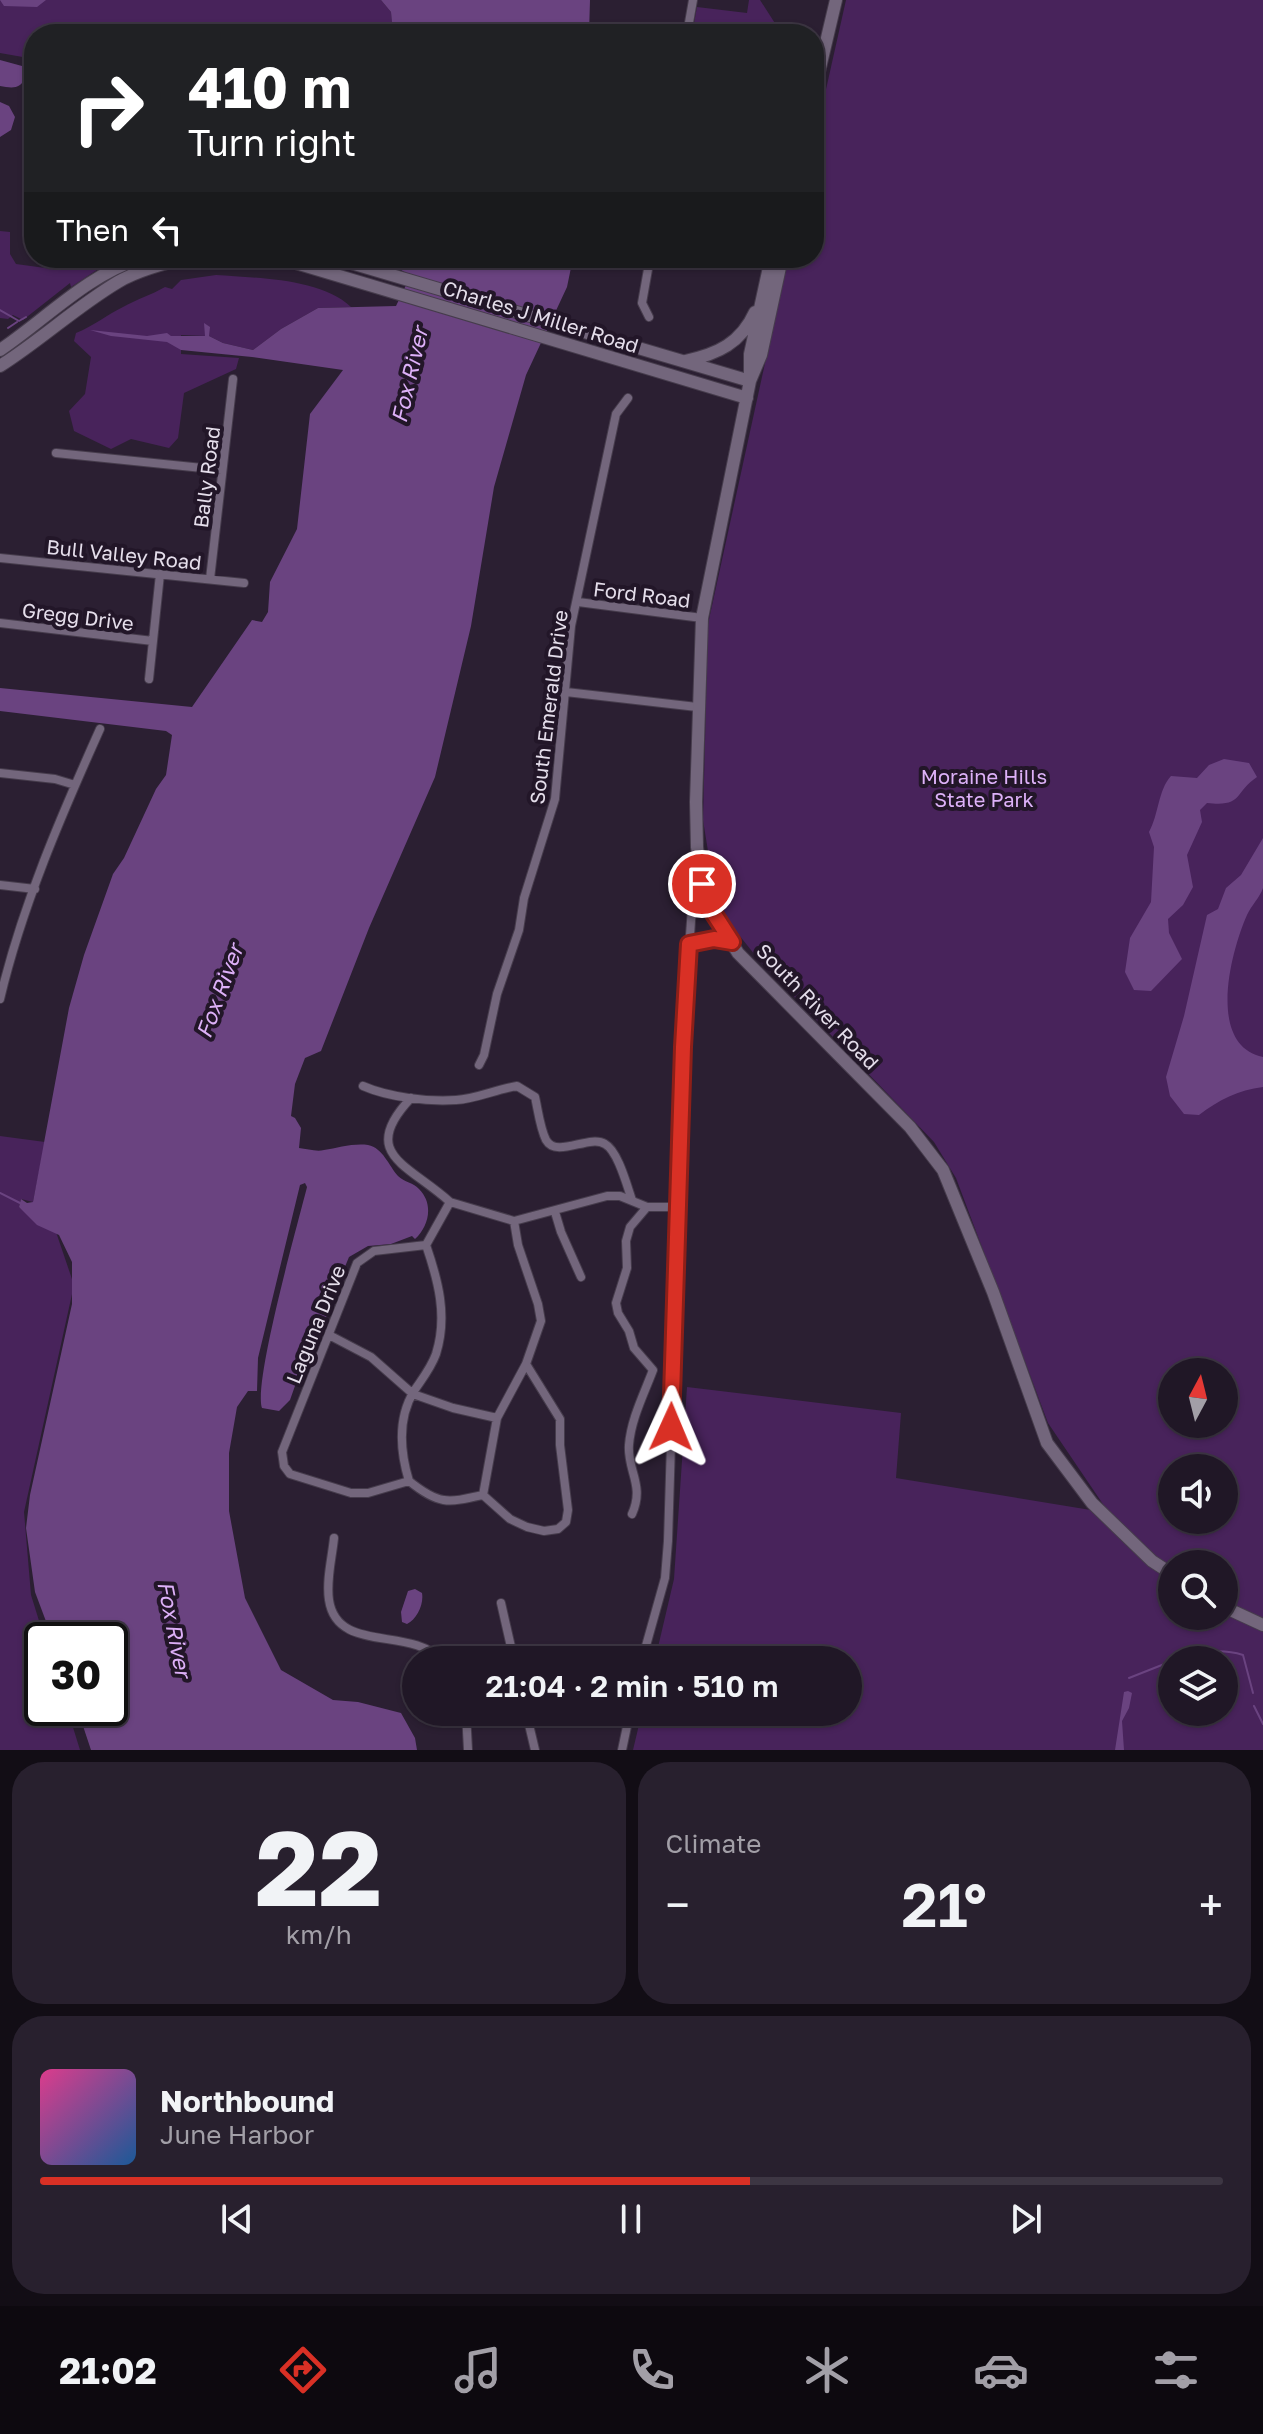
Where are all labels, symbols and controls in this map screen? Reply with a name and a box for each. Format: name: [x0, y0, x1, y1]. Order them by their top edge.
text: 410 m: [188, 53, 351, 120]
icon: right: [56, 56, 160, 160]
text: Turn right: [188, 121, 356, 164]
icon: left: [145, 208, 189, 252]
text: Then: [56, 212, 129, 248]
street label: Charles J Miller Road: [440, 275, 642, 357]
water label: Fox River: [385, 321, 434, 425]
street label: Bally Road: [188, 425, 224, 529]
street label: Bull Valley Road: [45, 534, 203, 574]
street label: Ford Road: [592, 576, 692, 612]
street label: Gregg Drive: [21, 597, 135, 635]
street label: South Emerald Drive: [524, 608, 572, 806]
park label: Moraine Hills State Park: [921, 764, 1047, 811]
pin: [668, 850, 736, 918]
icon: arrive: [680, 862, 724, 906]
water label: Fox River: [190, 937, 249, 1041]
street label: South River Road: [752, 938, 884, 1074]
street label: Laguna Drive: [280, 1261, 350, 1387]
north arrow: [1158, 1358, 1238, 1438]
map controls: [1158, 1358, 1238, 1726]
position arrow: [629, 1385, 713, 1469]
button: sound: [1158, 1454, 1238, 1534]
button: search: [1158, 1550, 1238, 1630]
water label: Fox River: [152, 1579, 198, 1683]
speed limit sign: 30: [24, 1622, 128, 1726]
button: layers: [1158, 1646, 1238, 1726]
text: 21:04 · 2 min · 510 m: [485, 1668, 779, 1704]
text: 22: [255, 1804, 382, 1929]
text: Climate: [666, 1828, 761, 1859]
text: 21°: [902, 1868, 987, 1940]
text: −: [666, 1878, 690, 1931]
text: +: [1199, 1878, 1223, 1931]
text: km/h: [286, 1919, 352, 1950]
text: Northbound: [160, 2083, 334, 2119]
text: June Harbor: [160, 2119, 314, 2150]
icon: previous: [215, 2197, 259, 2241]
icon: pause: [609, 2197, 653, 2241]
icon: next: [1004, 2197, 1048, 2241]
icon: directions: [275, 2342, 331, 2398]
icon: music: [450, 2342, 506, 2398]
icon: phone: [624, 2342, 680, 2398]
icon: climate: [799, 2342, 855, 2398]
icon: car: [973, 2342, 1029, 2398]
icon: filters: [1148, 2342, 1204, 2398]
text: 21:02: [59, 2349, 157, 2392]

